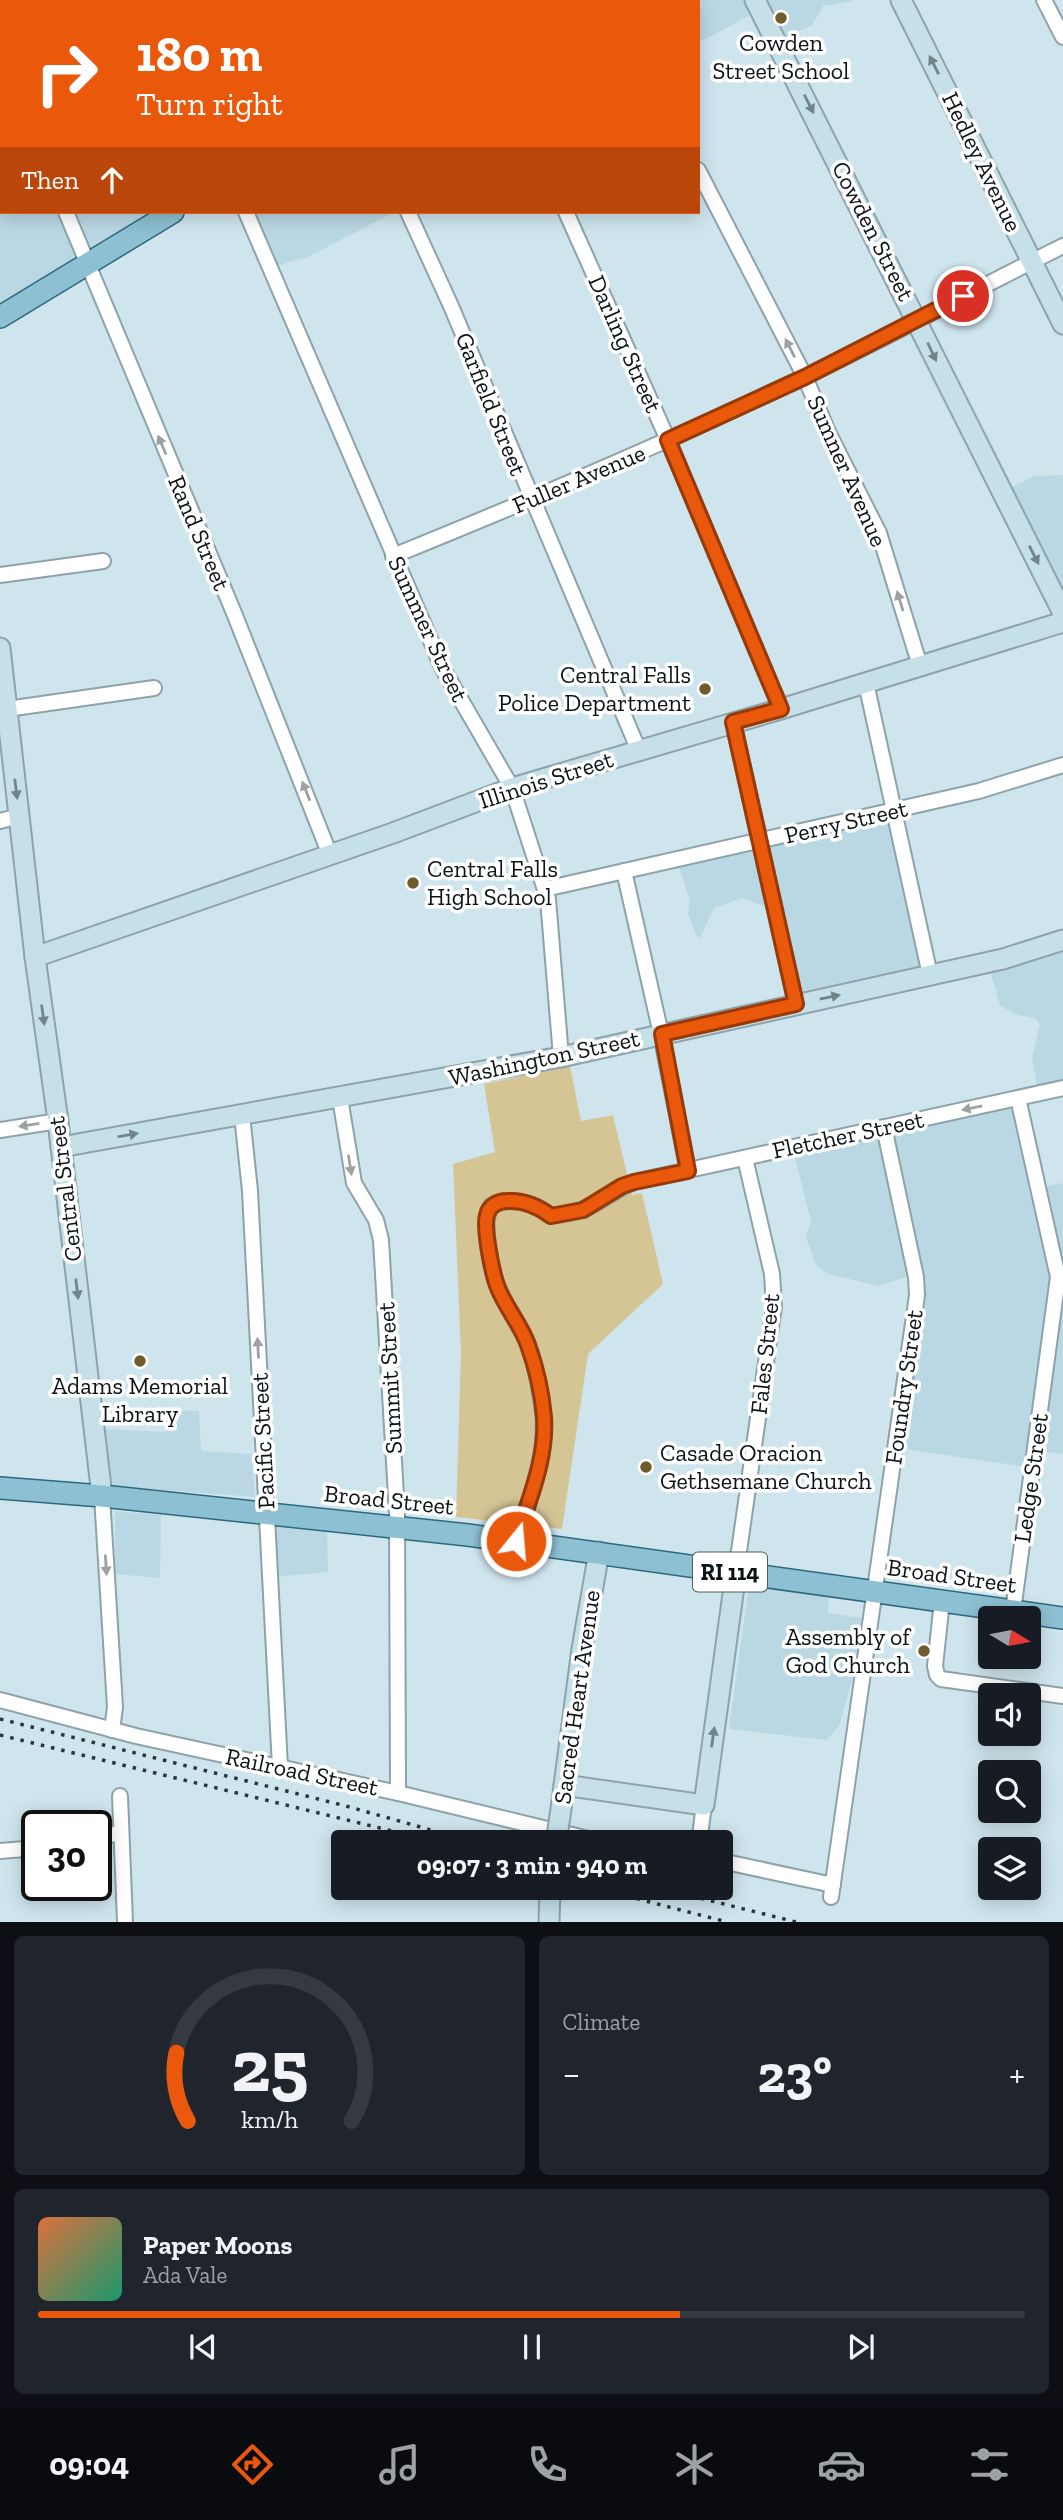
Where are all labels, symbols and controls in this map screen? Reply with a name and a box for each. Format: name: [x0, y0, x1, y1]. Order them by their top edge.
marker: Cowden Street School: [773, 10, 789, 26]
text: 180 m: [136, 25, 263, 84]
icon: right: [21, 28, 112, 119]
place label: Cowden Street School: [712, 28, 850, 85]
one-way arrow: [929, 55, 940, 75]
text: Turn right: [136, 85, 283, 123]
street label: Hedley Avenue: [936, 87, 1029, 236]
one-way arrow: [803, 94, 814, 114]
street label: Cowden Street: [826, 156, 921, 305]
icon: ahead: [93, 161, 131, 199]
text: Then: [21, 164, 79, 196]
pin: [933, 266, 993, 326]
street label: Darling Street: [582, 271, 669, 417]
icon: arrive: [944, 277, 982, 315]
street label: Garfield Street: [450, 328, 533, 480]
one-way arrow: [784, 338, 796, 358]
one-way arrow: [926, 342, 938, 362]
street label: Sumner Avenue: [801, 391, 894, 551]
one-way arrow: [156, 435, 167, 456]
street label: Fuller Avenue: [508, 438, 650, 520]
street label: Rand Street: [162, 471, 237, 595]
one-way arrow: [1028, 545, 1039, 565]
street label: Summer Street: [382, 551, 475, 706]
one-way arrow: [895, 590, 905, 611]
place label: Central Falls Police Department: [498, 660, 691, 717]
marker: Central Falls Police Department: [697, 681, 713, 697]
street label: Illinois Street: [475, 744, 617, 815]
one-way arrow: [11, 778, 22, 800]
one-way arrow: [300, 781, 311, 802]
street label: Perry Street: [782, 793, 910, 850]
place label: Central Falls High School: [427, 854, 558, 911]
marker: Central Falls High School: [405, 875, 421, 891]
one-way arrow: [819, 991, 841, 1002]
one-way arrow: [38, 1004, 49, 1026]
street label: Washington Street: [446, 1023, 642, 1092]
one-way arrow: [961, 1103, 983, 1114]
street label: Fletcher Street: [769, 1104, 926, 1165]
street label: Central Street: [41, 1115, 88, 1263]
one-way arrow: [18, 1120, 40, 1131]
one-way arrow: [117, 1129, 139, 1140]
one-way arrow: [345, 1154, 356, 1176]
one-way arrow: [72, 1279, 83, 1301]
street label: Fales Street: [744, 1292, 785, 1416]
street label: Summit Street: [371, 1301, 408, 1455]
street label: Foundry Street: [878, 1308, 929, 1466]
one-way arrow: [252, 1336, 263, 1358]
marker: Adams Memorial Library: [132, 1353, 148, 1369]
place label: Adams Memorial Library: [52, 1371, 228, 1428]
street label: Pacific Street: [244, 1372, 281, 1510]
street label: Ledge Street: [1007, 1411, 1054, 1545]
place label: Casade Oracion Gethsemane Church: [660, 1438, 872, 1495]
marker: Casade Oracion Gethsemane Church: [638, 1459, 654, 1475]
street label: Broad Street: [323, 1478, 455, 1521]
position arrow: [479, 1504, 553, 1578]
street label: Broad Street: [886, 1552, 1019, 1599]
road number: RI 114: [693, 1553, 767, 1592]
one-way arrow: [101, 1554, 112, 1576]
street label: Sacred Heart Avenue: [547, 1588, 606, 1806]
north arrow: [978, 1606, 1041, 1670]
map controls: [978, 1606, 1041, 1900]
place label: Assembly of God Church: [785, 1622, 912, 1679]
marker: Assembly of God Church: [916, 1643, 932, 1659]
button: sound: [978, 1683, 1041, 1746]
one-way arrow: [708, 1726, 719, 1748]
street label: Railroad Street: [223, 1741, 381, 1802]
button: search: [978, 1760, 1041, 1823]
speed limit sign: 30: [21, 1810, 112, 1901]
button: layers: [978, 1837, 1041, 1900]
text: 09:07 · 3 min · 940 m: [417, 1849, 647, 1881]
text: Climate: [563, 2008, 640, 2036]
text: 25: [231, 2023, 308, 2111]
text: 23°: [757, 2043, 832, 2105]
text: −: [563, 2051, 580, 2097]
text: +: [1009, 2051, 1025, 2097]
text: km/h: [241, 2104, 298, 2134]
text: Paper Moons: [143, 2229, 292, 2261]
text: Ada Vale: [143, 2261, 227, 2289]
icon: previous: [184, 2328, 222, 2366]
icon: pause: [513, 2328, 551, 2366]
icon: next: [842, 2328, 880, 2366]
icon: directions: [228, 2440, 277, 2489]
icon: music: [375, 2440, 424, 2489]
icon: phone: [523, 2440, 572, 2489]
icon: climate: [670, 2440, 719, 2489]
icon: car: [817, 2440, 866, 2489]
icon: filters: [965, 2440, 1014, 2489]
text: 09:04: [49, 2445, 129, 2483]

